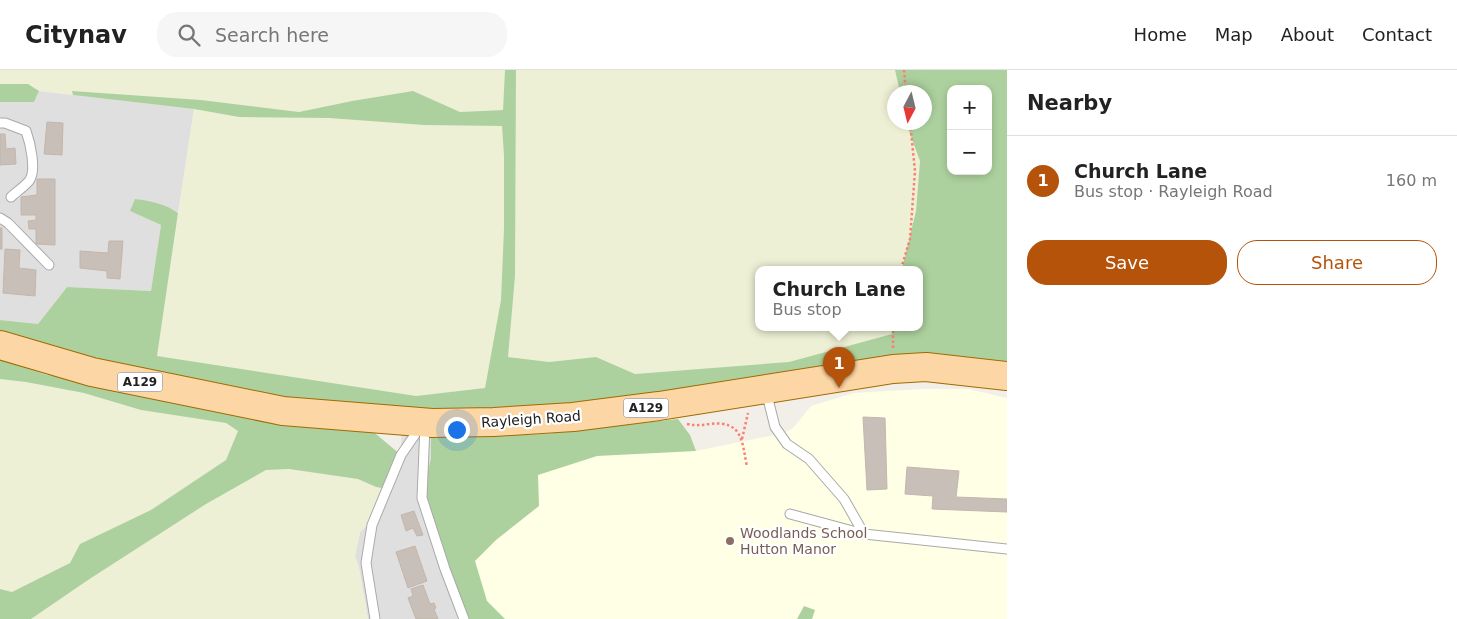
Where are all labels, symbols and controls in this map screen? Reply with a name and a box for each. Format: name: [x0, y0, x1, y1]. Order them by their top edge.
search box: [157, 12, 507, 57]
text: Citynav: [25, 21, 127, 49]
icon: search: [175, 21, 203, 49]
text: Search here: [215, 24, 329, 46]
text: Home: [1134, 24, 1187, 45]
text: Map: [1215, 24, 1253, 45]
text: About: [1281, 24, 1334, 45]
text: Contact: [1362, 24, 1432, 45]
north arrow: [887, 85, 932, 130]
map controls: [947, 85, 992, 175]
button: +: [947, 85, 992, 130]
text: Nearby: [1027, 91, 1112, 115]
button: −: [947, 130, 992, 175]
text: Church Lane: [1074, 160, 1207, 182]
text: 1: [1037, 171, 1049, 190]
text: 160 m: [1386, 171, 1437, 190]
text: Bus stop · Rayleigh Road: [1074, 182, 1273, 201]
button: Save: [1027, 240, 1227, 285]
button: Share: [1237, 240, 1437, 285]
popup: [755, 266, 923, 331]
text: Church Lane: [772, 278, 906, 300]
text: Bus stop: [772, 300, 842, 319]
pin: 1: [823, 347, 855, 388]
road number: A129: [118, 372, 162, 392]
road number: A129: [624, 398, 668, 418]
street label: Rayleigh Road: [481, 408, 581, 430]
your location: [444, 417, 470, 443]
place label: Woodlands School Hutton Manor: [740, 525, 868, 557]
marker: Woodlands School Hutton Manor: [724, 535, 736, 547]

